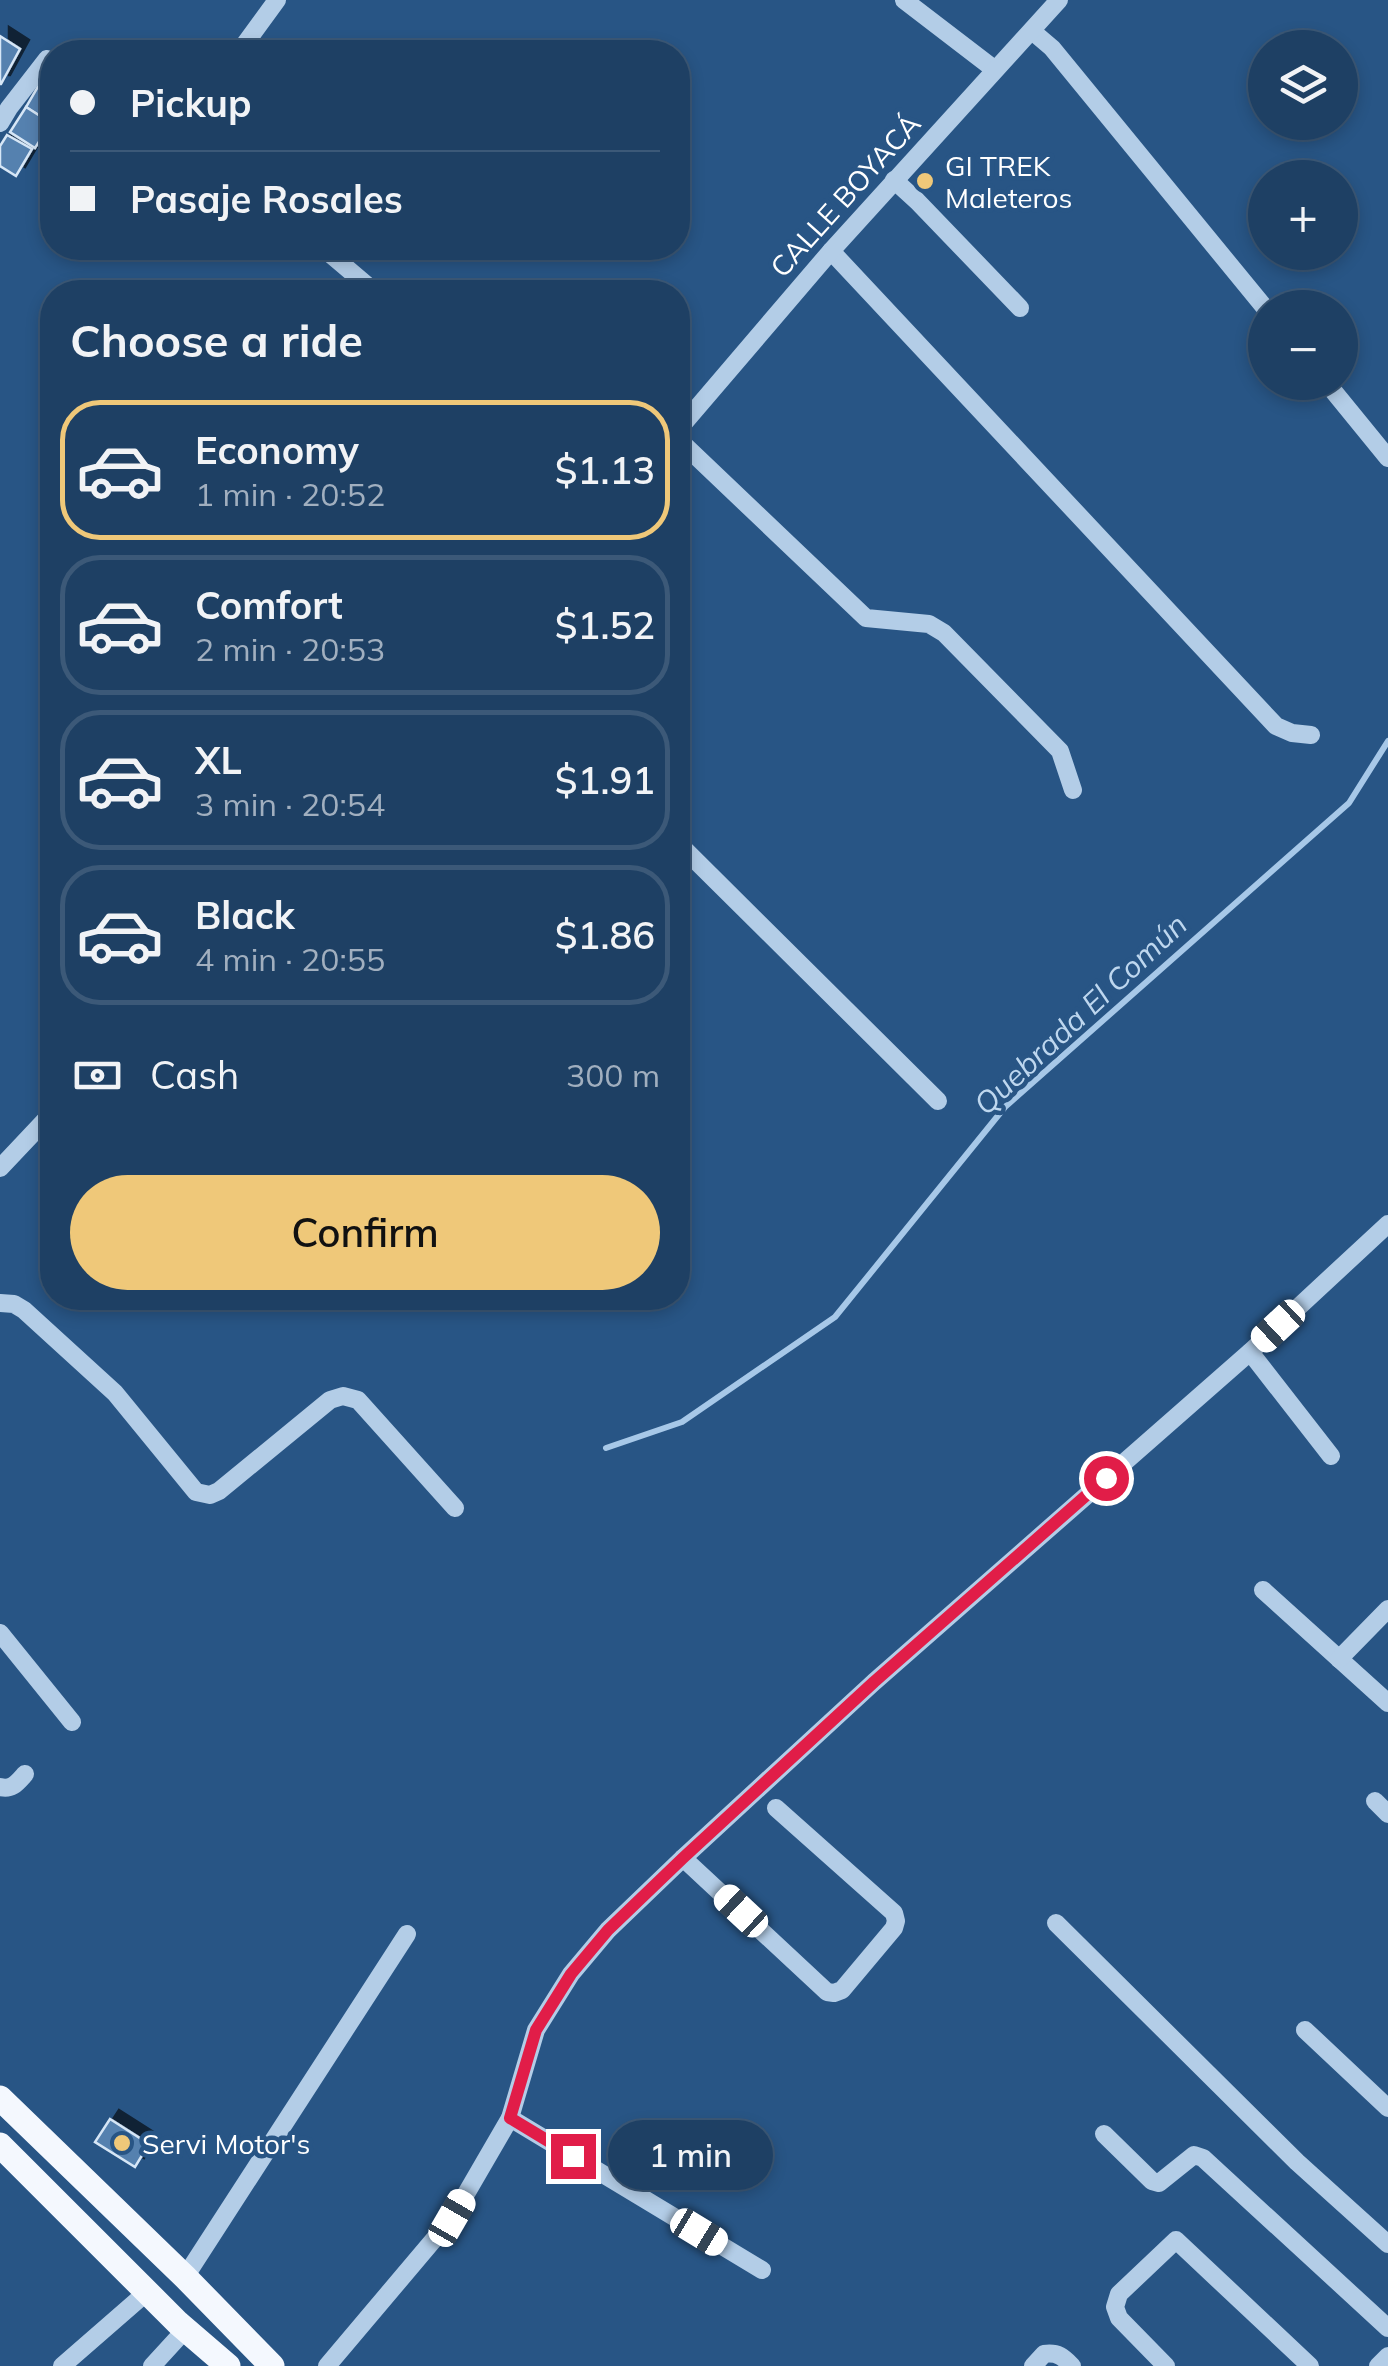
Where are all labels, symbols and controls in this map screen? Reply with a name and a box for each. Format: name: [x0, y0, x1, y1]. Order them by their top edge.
map controls: [1248, 30, 1358, 400]
button: layers: [1248, 30, 1358, 140]
text: Pickup: [130, 79, 252, 127]
street label: CALLE BOYACÁ: [763, 106, 928, 284]
place label: GI TREK Maleteros: [945, 148, 1072, 215]
button: +: [1248, 160, 1358, 270]
marker: GI TREK Maleteros: [914, 170, 936, 192]
text: Pasaje Rosales: [130, 175, 403, 223]
button: −: [1248, 290, 1358, 400]
text: Choose a ride: [70, 312, 363, 368]
icon: car: [75, 425, 165, 515]
text: Economy: [195, 426, 359, 474]
text: $1.13: [555, 446, 655, 494]
text: 1 min · 20:52: [195, 474, 385, 514]
icon: car: [75, 580, 165, 670]
text: Comfort: [195, 581, 343, 629]
text: $1.52: [555, 601, 655, 649]
text: 2 min · 20:53: [195, 629, 385, 669]
icon: car: [75, 735, 165, 825]
text: XL: [195, 736, 242, 784]
text: $1.91: [555, 756, 655, 804]
text: 3 min · 20:54: [195, 784, 385, 824]
icon: car: [75, 890, 165, 980]
text: Black: [195, 891, 295, 939]
water label: Quebrada El Común: [965, 905, 1195, 1123]
text: $1.86: [555, 911, 655, 959]
text: 4 min · 20:55: [195, 939, 385, 979]
icon: cash: [70, 1048, 125, 1103]
text: Cash: [150, 1051, 239, 1099]
text: 300 m: [566, 1055, 660, 1095]
button: Confirm: [70, 1175, 660, 1290]
car: [1246, 1295, 1310, 1357]
route start: [1084, 1456, 1129, 1501]
car: [709, 1880, 773, 1942]
callout: 1 min: [608, 2121, 773, 2191]
place label: Servi Motor's: [142, 2126, 310, 2161]
marker: Servi Motor's: [111, 2132, 133, 2154]
route end: [551, 2134, 596, 2179]
text: 1 min: [649, 2135, 732, 2175]
car: [424, 2185, 480, 2251]
car: [666, 2204, 732, 2260]

